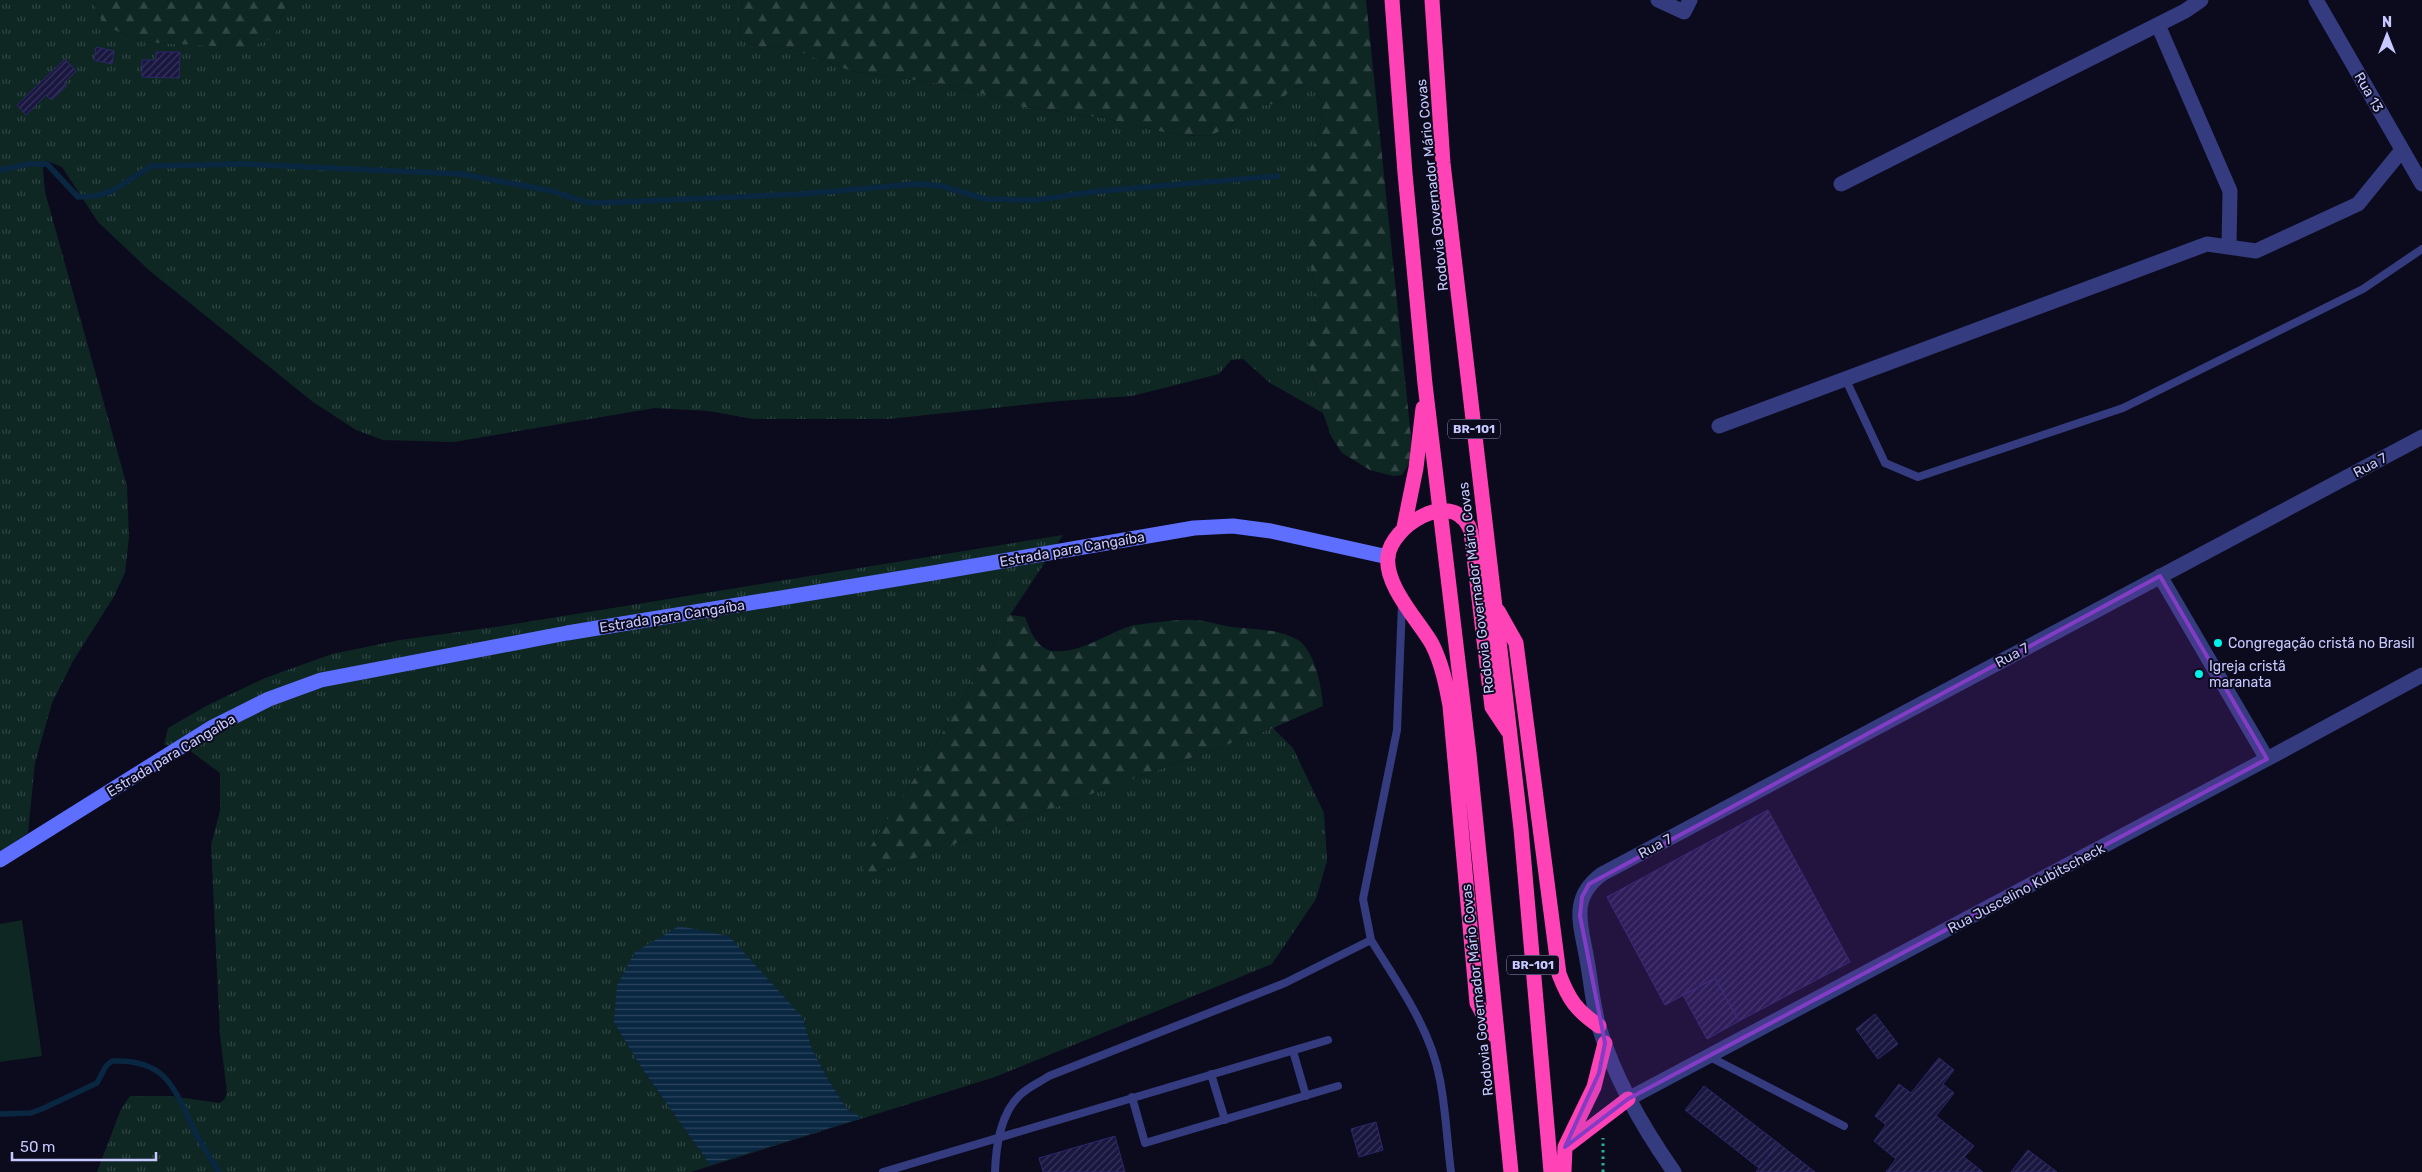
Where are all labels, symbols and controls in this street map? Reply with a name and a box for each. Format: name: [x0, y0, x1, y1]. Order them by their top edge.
north arrow: [2362, 10, 2412, 60]
text: N: [2382, 14, 2392, 31]
street label: Rua 13: [2350, 69, 2387, 115]
street label: Rodovia Governador Mário Covas: [1413, 78, 1452, 292]
road number: BR-101: [1448, 419, 1500, 438]
street label: Rua 7: [2350, 449, 2390, 481]
street label: Rodovia Governador Mário Covas: [1455, 481, 1498, 695]
street label: Estrada para Cangaíba: [998, 528, 1146, 571]
street label: Estrada para Cangaíba: [598, 597, 746, 636]
place label: Congregação cristã no Brasil: [2228, 635, 2415, 652]
marker: Congregação cristã no Brasil: [2212, 637, 2224, 649]
street label: Rua 7: [1992, 639, 2032, 671]
place label: Igreja cristã maranata: [2209, 658, 2286, 691]
marker: Igreja cristã maranata: [2193, 668, 2205, 680]
street label: Estrada para Cangaíba: [104, 710, 239, 801]
street label: Rua 7: [1635, 830, 1675, 862]
street label: Rua Juscelino Kubitscheck: [1945, 839, 2108, 937]
street label: Rodovia Governador Mário Covas: [1458, 883, 1497, 1097]
road number: BR-101: [1507, 956, 1559, 974]
scale bar: [12, 1130, 156, 1162]
text: 50 m: [20, 1138, 55, 1156]

